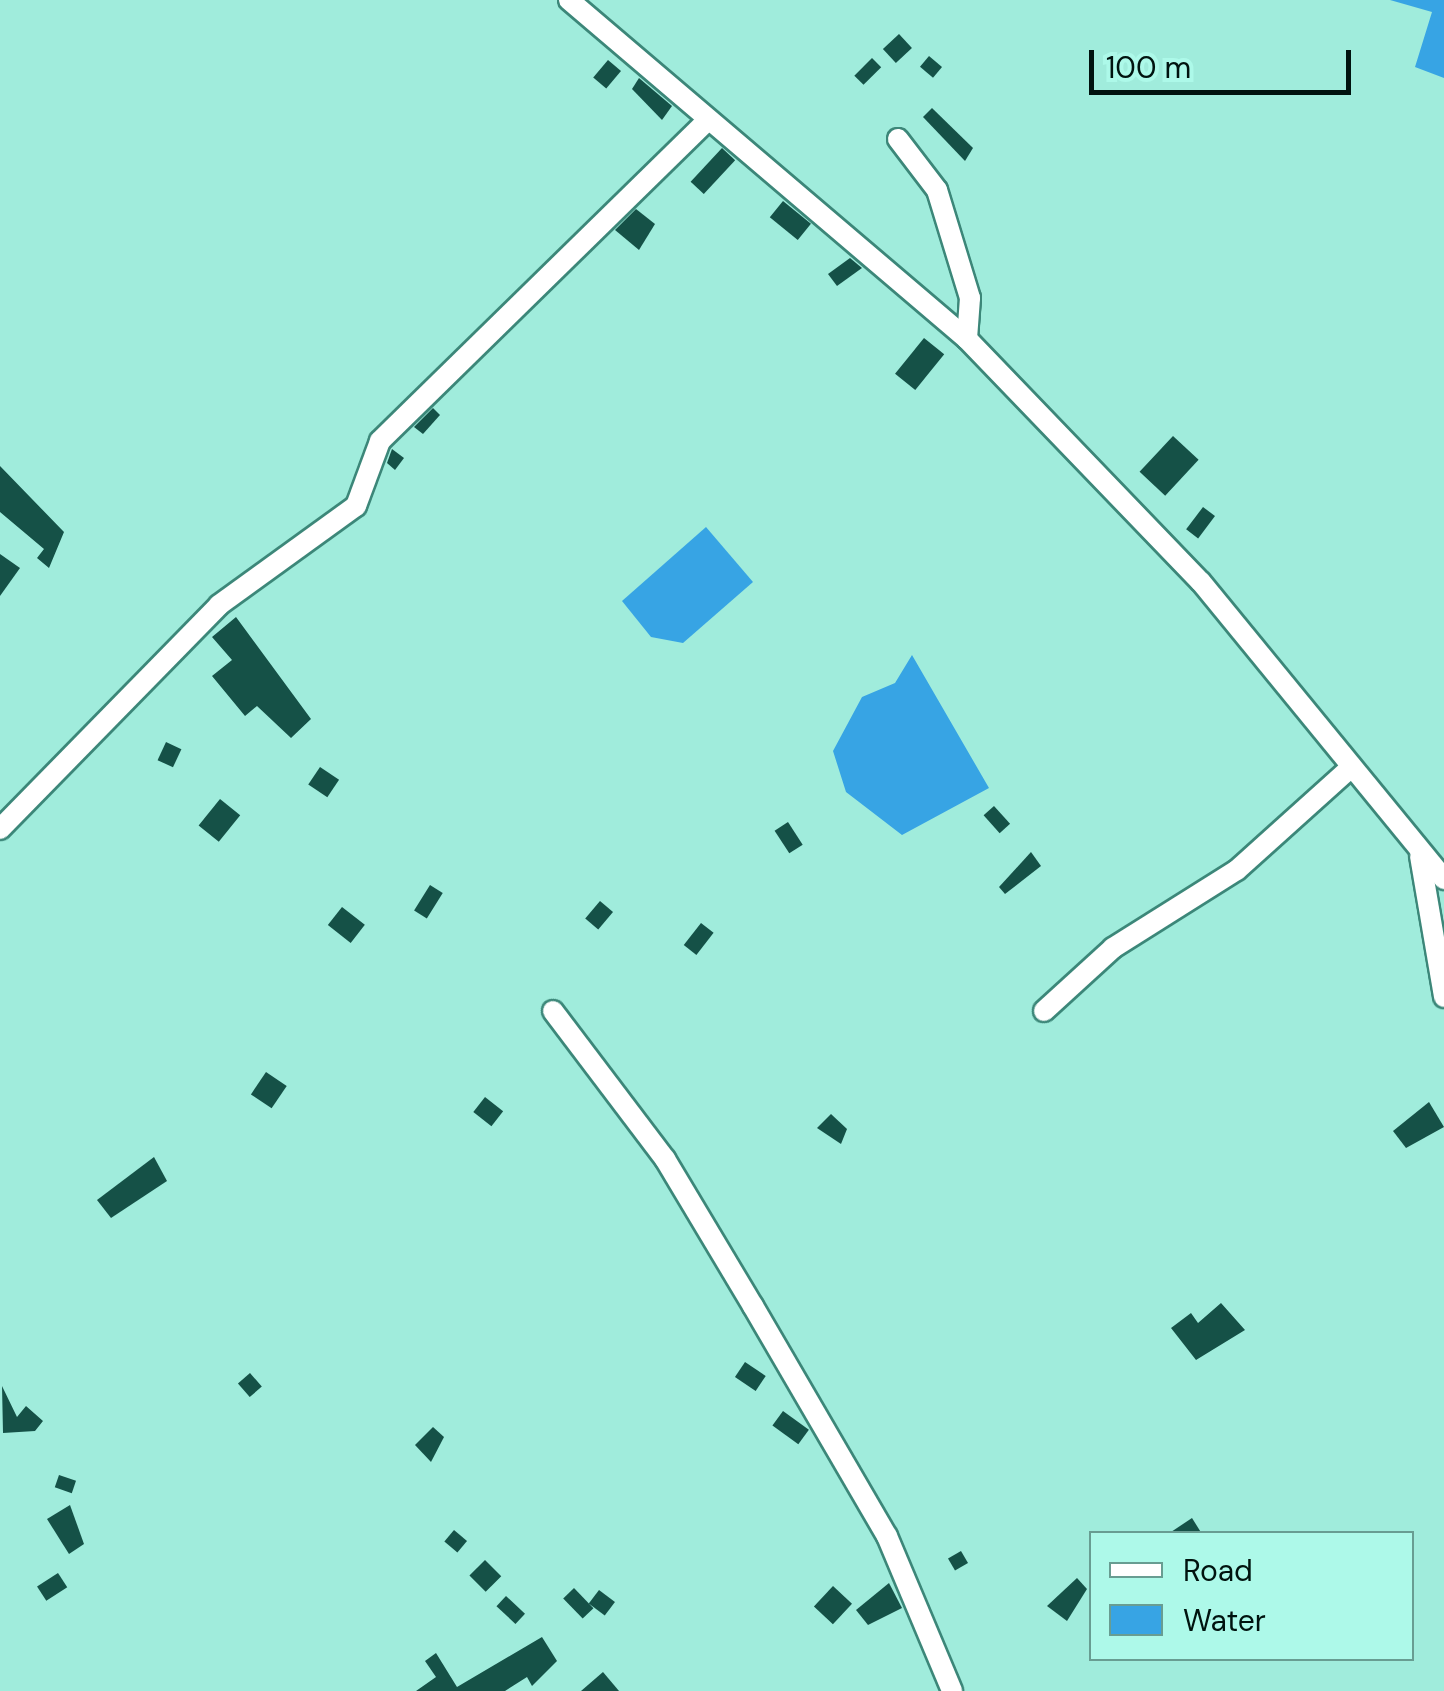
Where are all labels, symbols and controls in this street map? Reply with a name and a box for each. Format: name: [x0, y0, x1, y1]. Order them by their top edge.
scale bar: [1094, 30, 1356, 92]
text: 100 m: [1106, 48, 1191, 87]
legend: [1089, 1531, 1414, 1661]
text: Road: [1183, 1551, 1253, 1590]
text: Water: [1183, 1601, 1266, 1640]

